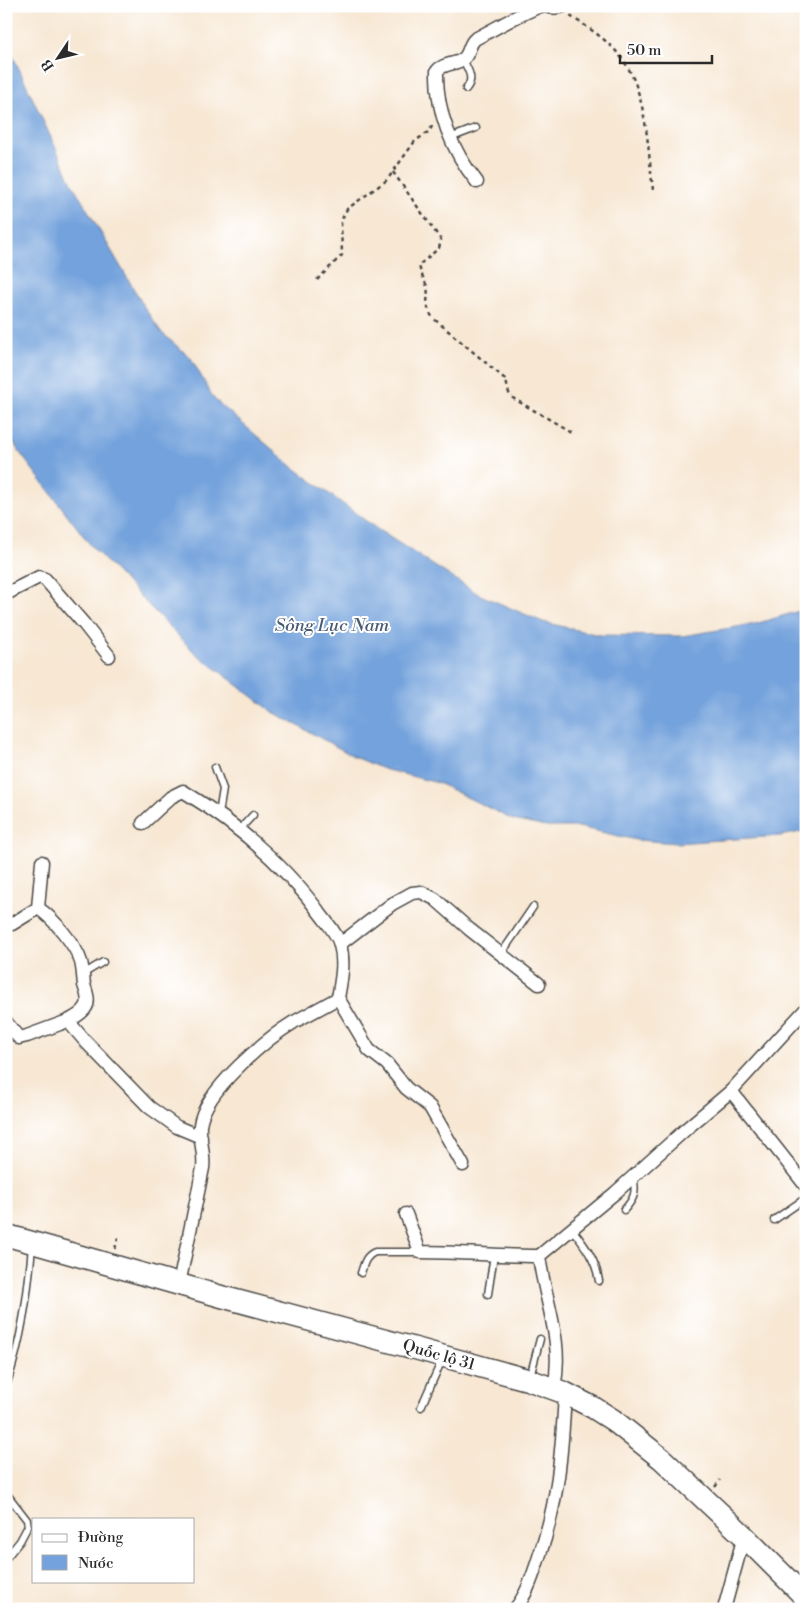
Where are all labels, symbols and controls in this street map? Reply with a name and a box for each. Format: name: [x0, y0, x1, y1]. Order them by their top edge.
north arrow: [32, 32, 82, 82]
scale bar: [620, 32, 712, 64]
text: 50 m: [627, 41, 661, 60]
text: B: [38, 55, 59, 74]
water label: Sông Lục Nam: [275, 614, 390, 637]
street label: Quốc lộ 31: [400, 1335, 478, 1375]
legend: [32, 1518, 195, 1582]
text: Đường: [78, 1528, 124, 1547]
text: Nước: [78, 1554, 114, 1573]

